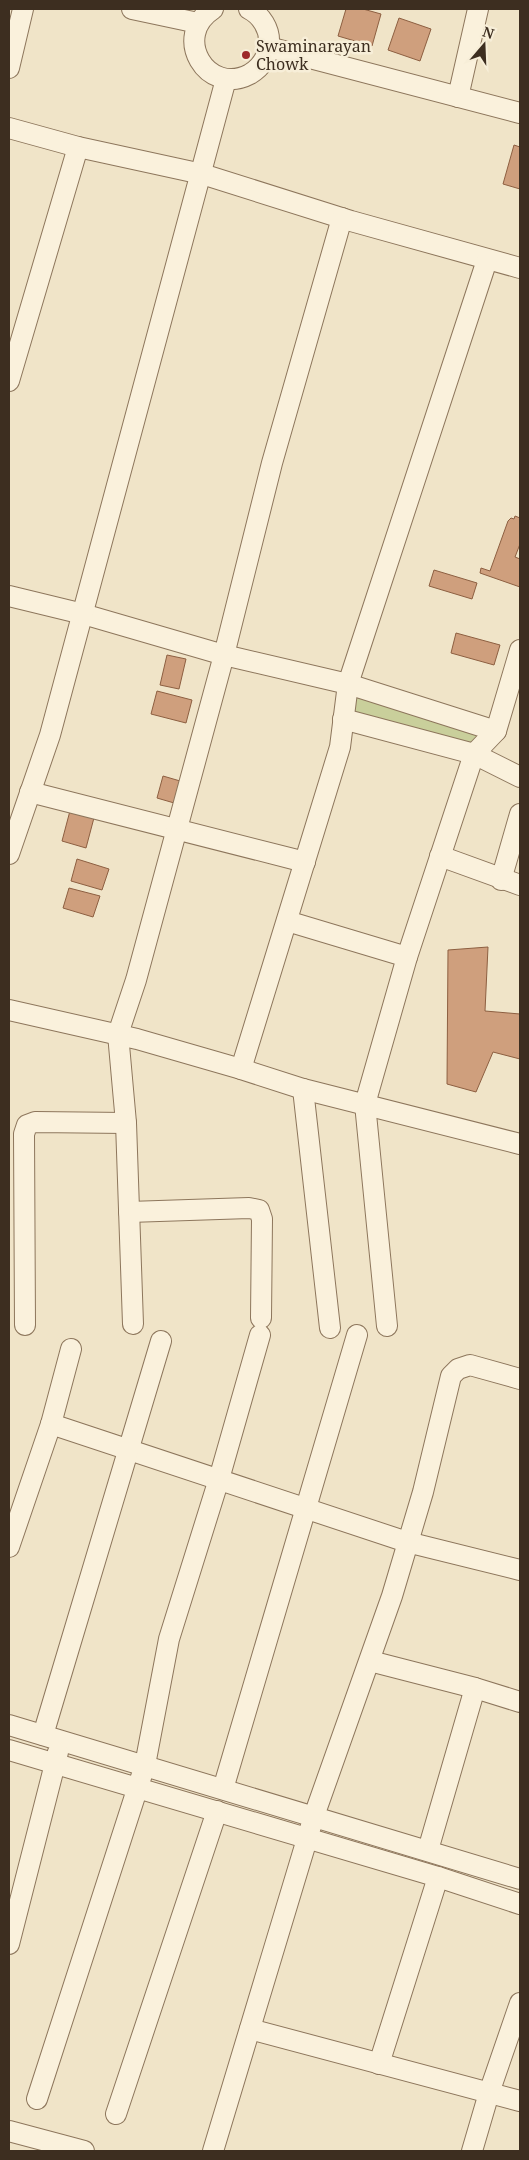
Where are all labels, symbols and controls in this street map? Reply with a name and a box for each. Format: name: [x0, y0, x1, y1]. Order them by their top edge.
north arrow: [459, 20, 509, 70]
text: N: [480, 21, 497, 43]
place label: Swaminarayan Chowk: [256, 35, 371, 75]
marker: Swaminarayan Chowk: [240, 49, 252, 61]

